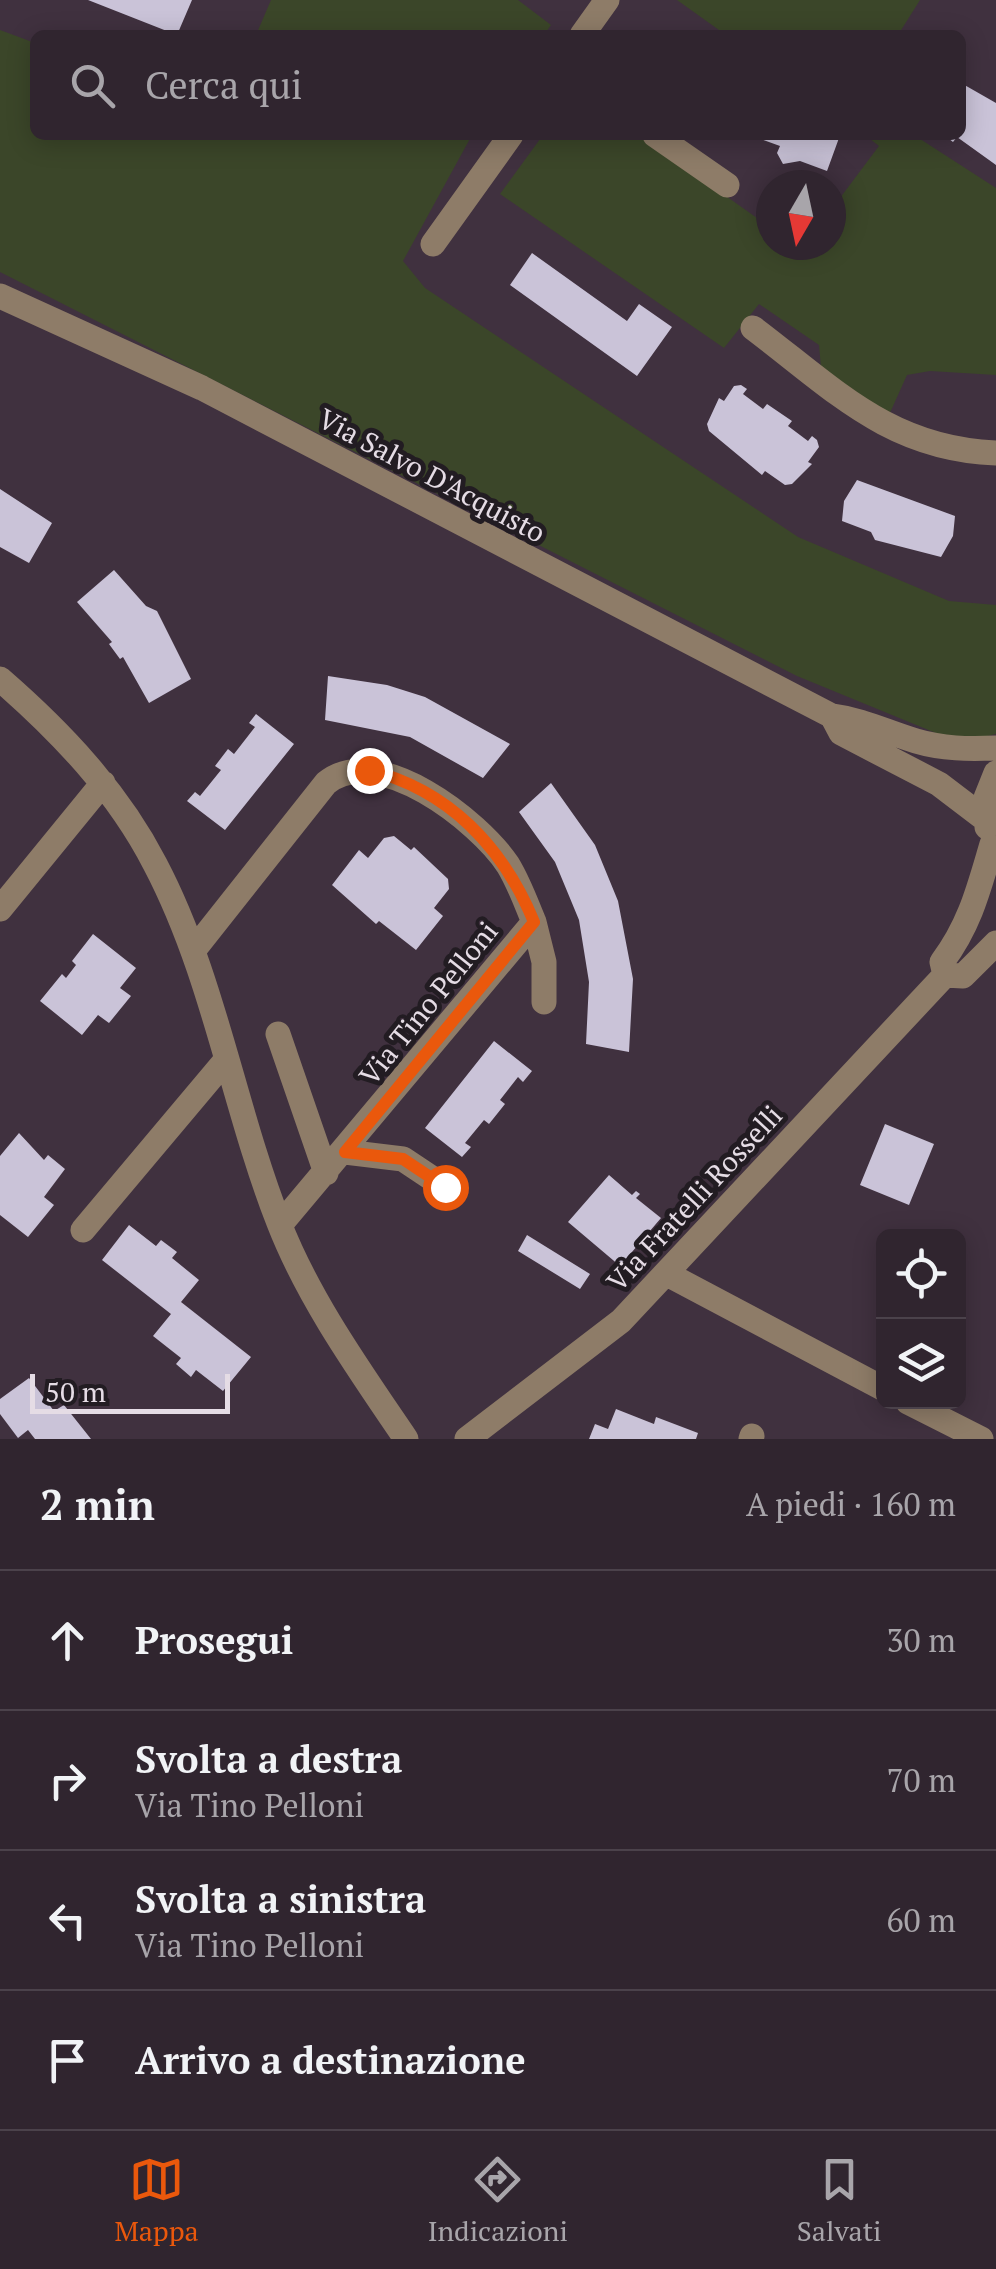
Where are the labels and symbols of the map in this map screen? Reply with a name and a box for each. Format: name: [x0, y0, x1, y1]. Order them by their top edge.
north arrow: [756, 170, 846, 260]
street label: Via Salvo D'Acquisto: [312, 399, 552, 551]
route end: [347, 748, 393, 794]
street label: Via Tino Pelloni: [351, 913, 505, 1093]
street label: Via Fratelli Rosselli: [598, 1097, 790, 1299]
route start: [423, 1165, 469, 1211]
scale bar: [30, 1369, 230, 1414]

